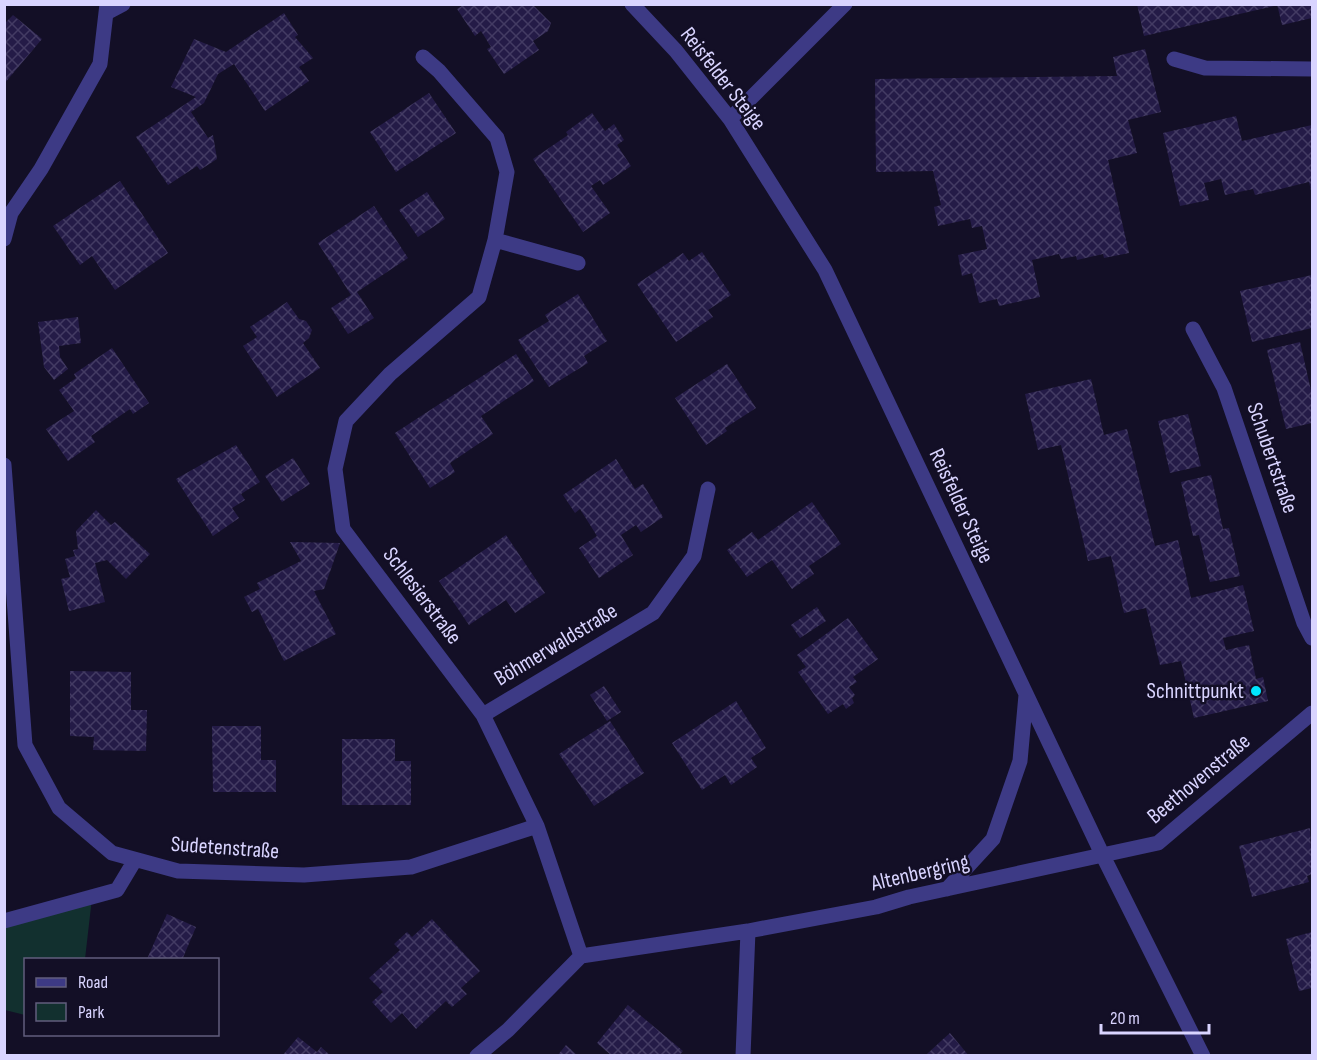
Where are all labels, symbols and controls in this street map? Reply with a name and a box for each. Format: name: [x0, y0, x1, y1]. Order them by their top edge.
street label: Reisfelder Steige: [674, 22, 772, 136]
street label: Schubertstraße: [1241, 399, 1303, 517]
street label: Reisfelder Steige: [923, 444, 999, 568]
street label: Schlesierstraße: [377, 542, 467, 650]
street label: Böhmerwaldstraße: [490, 598, 622, 692]
place label: Schnittpunkt: [1147, 678, 1244, 705]
marker: Schnittpunkt: [1249, 684, 1263, 698]
street label: Beethovenstraße: [1142, 728, 1256, 830]
street label: Sudetenstraße: [170, 831, 280, 865]
street label: Altenbergring: [867, 849, 972, 898]
legend: [24, 958, 219, 1036]
text: Road: [78, 972, 108, 993]
scale bar: [1101, 997, 1209, 1035]
text: Park: [78, 1002, 104, 1023]
text: 20 m: [1110, 1008, 1140, 1029]

